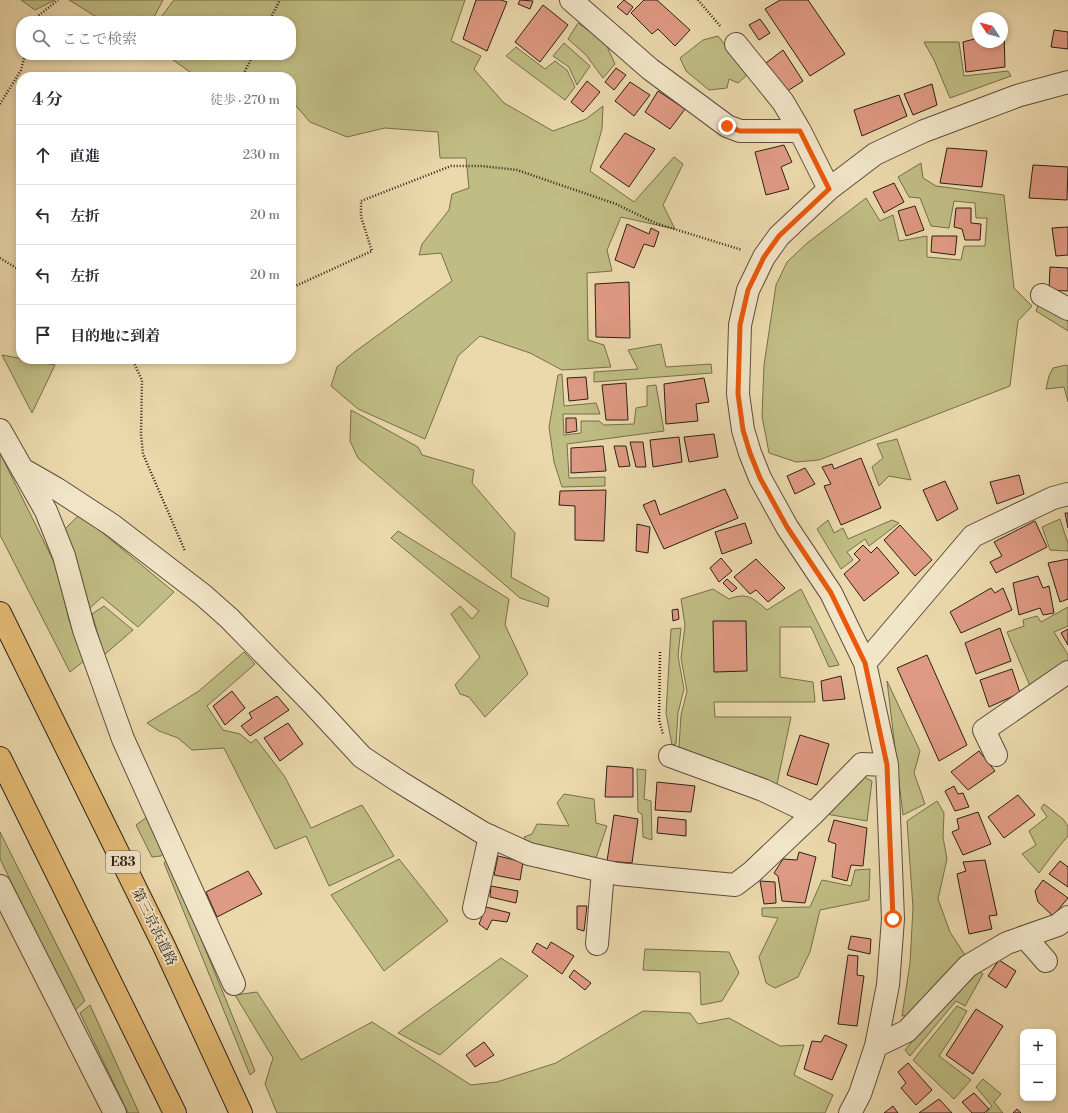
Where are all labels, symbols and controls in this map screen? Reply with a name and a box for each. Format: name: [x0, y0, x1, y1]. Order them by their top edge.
north arrow: [972, 12, 1008, 48]
search box: [16, 16, 296, 60]
icon: search: [30, 27, 52, 49]
text: ここで検索: [62, 30, 137, 49]
text: 4 分: [32, 89, 63, 111]
text: 徒歩 · 270 m: [210, 92, 280, 108]
route end: [718, 117, 736, 135]
icon: ahead: [32, 144, 54, 166]
text: 直進: [70, 147, 100, 166]
text: 230 m: [243, 147, 280, 163]
icon: left: [32, 204, 54, 226]
text: 左折: [70, 207, 100, 226]
text: 20 m: [250, 207, 280, 223]
icon: left: [32, 264, 54, 286]
text: 左折: [70, 267, 100, 286]
text: 20 m: [250, 267, 280, 283]
icon: arrive: [32, 324, 54, 346]
text: 目的地に到着: [70, 327, 160, 346]
road number: E83: [106, 851, 140, 873]
street label: 第三京浜道路: [127, 885, 181, 969]
route start: [884, 910, 902, 928]
map controls: [1020, 1029, 1056, 1101]
button: +: [1020, 1029, 1056, 1065]
button: −: [1020, 1065, 1056, 1101]

